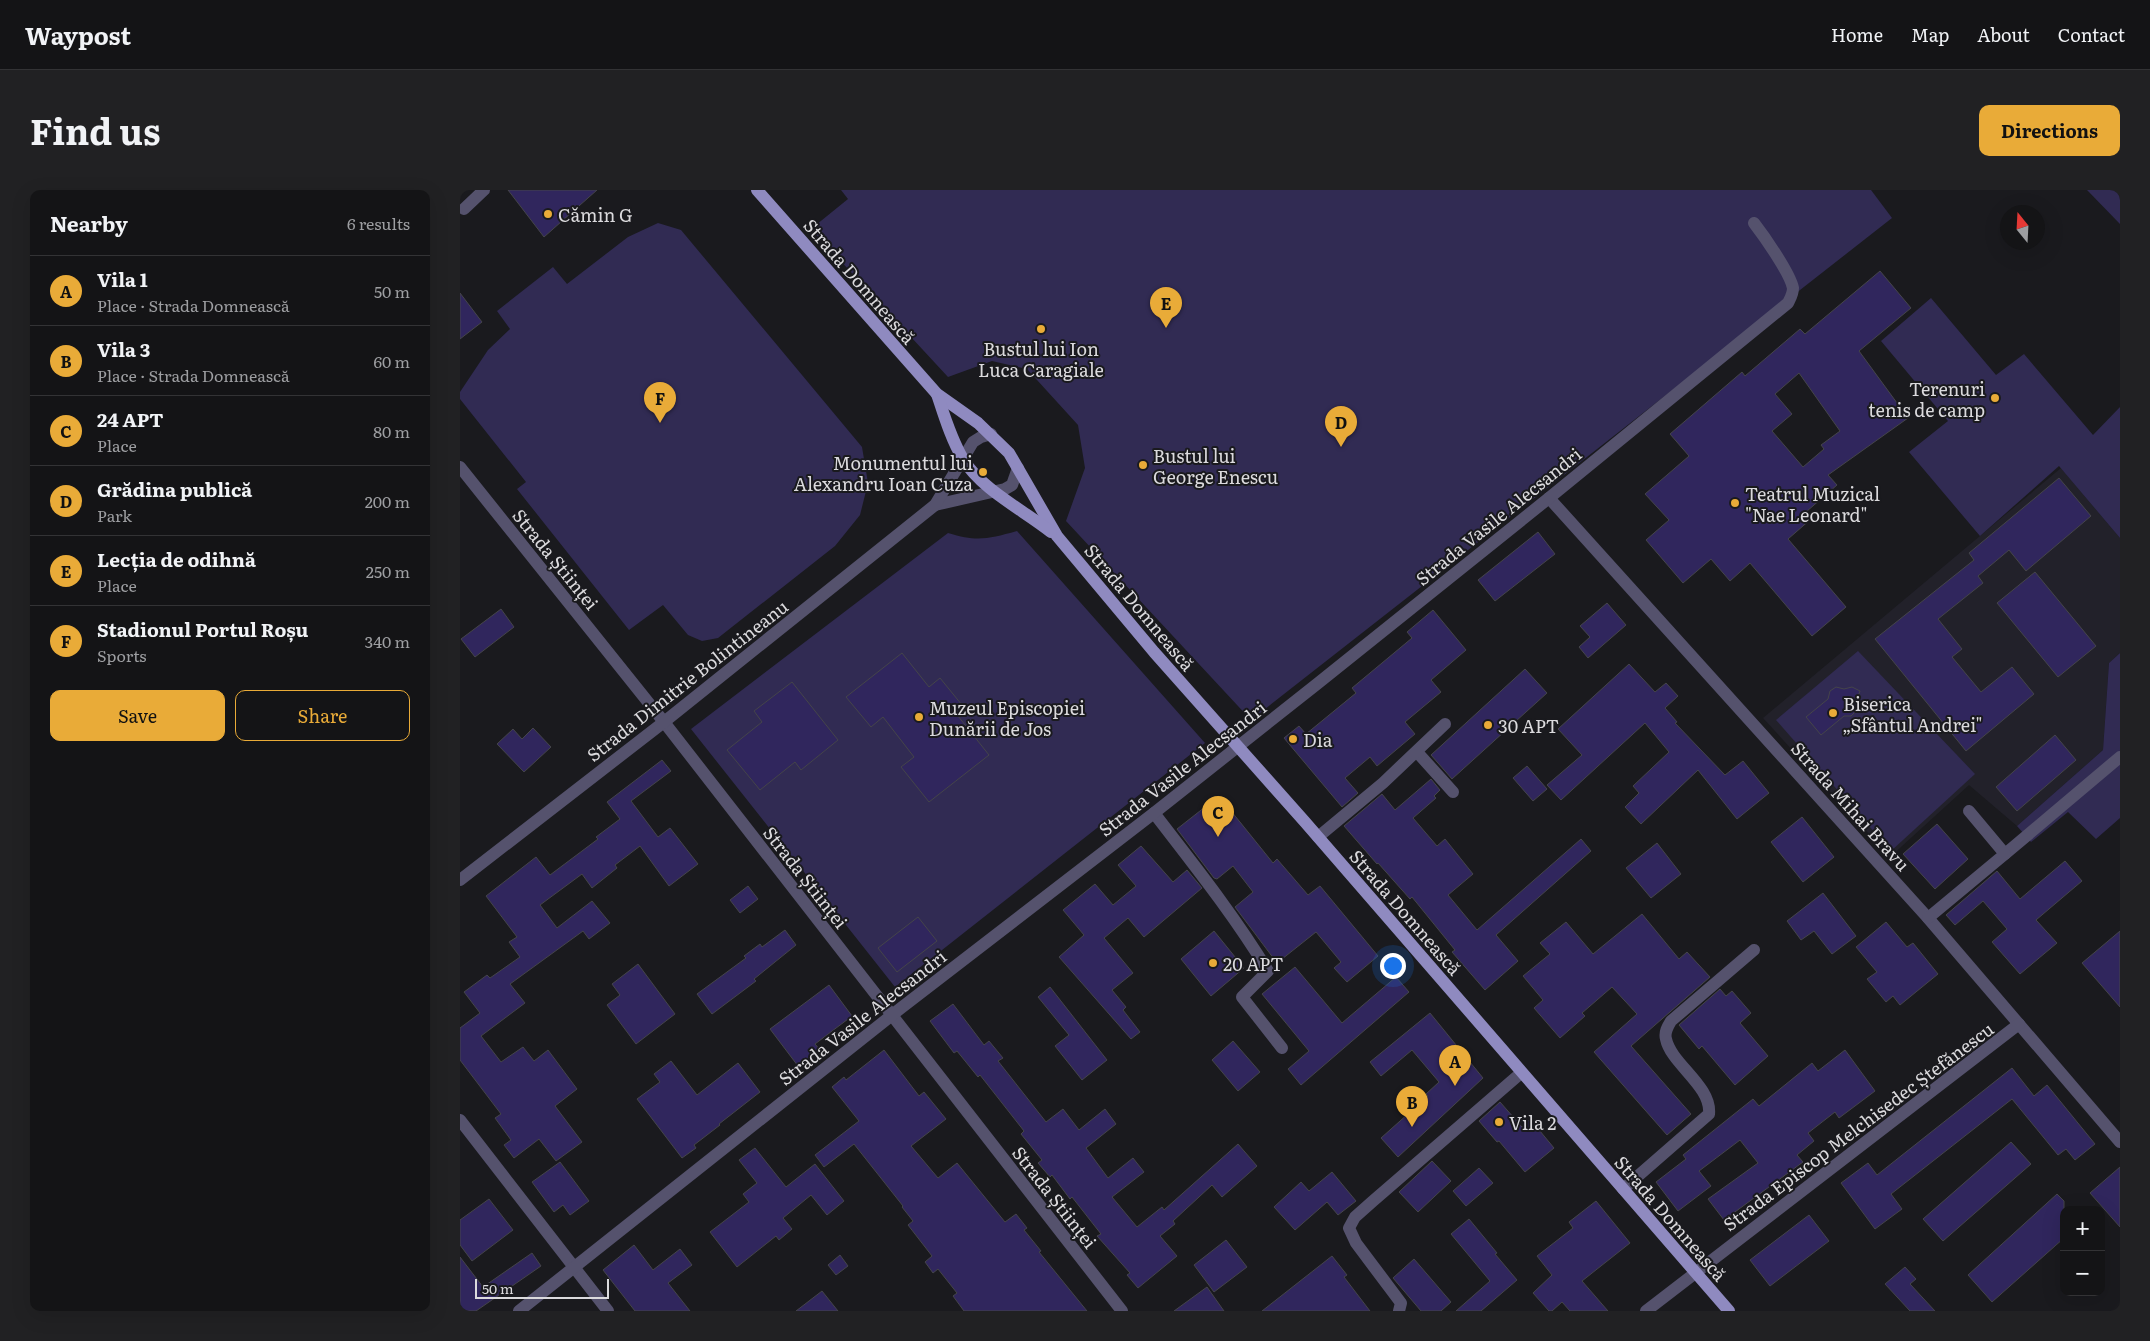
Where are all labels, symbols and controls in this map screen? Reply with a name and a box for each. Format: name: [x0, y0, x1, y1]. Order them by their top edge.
text: Waypost: [25, 17, 131, 52]
text: Home: [1831, 21, 1883, 48]
text: Map: [1911, 21, 1949, 48]
text: About: [1977, 21, 2030, 48]
text: Contact: [2058, 21, 2125, 48]
text: Find us: [30, 104, 160, 156]
button: Directions: [1979, 105, 2120, 156]
place label: Cămin G: [558, 201, 632, 228]
north arrow: [2000, 205, 2045, 250]
text: Nearby: [50, 207, 128, 238]
marker: Cămin G: [542, 208, 554, 220]
text: 6 results: [347, 211, 410, 235]
street label: Strada Domnească: [798, 212, 922, 350]
text: Vila 1: [97, 265, 148, 293]
text: A: [60, 279, 72, 303]
text: 50 m: [374, 279, 410, 303]
pin: E: [1150, 287, 1182, 328]
text: Place · Strada Domnească: [97, 293, 290, 317]
marker: Bustul lui Ion Luca Caragiale: [1035, 323, 1047, 335]
text: Vila 3: [97, 335, 150, 363]
place label: Bustul lui Ion Luca Caragiale: [978, 335, 1104, 383]
text: B: [60, 349, 72, 373]
text: 60 m: [373, 349, 410, 373]
text: Place · Strada Domnească: [97, 363, 290, 387]
place label: Terenuri tenis de camp: [1868, 375, 1985, 423]
pin: F: [644, 382, 676, 423]
marker: Terenuri tenis de camp: [1989, 392, 2001, 404]
text: 24 APT: [97, 405, 163, 433]
pin: D: [1325, 406, 1357, 447]
text: C: [60, 419, 72, 443]
text: 80 m: [373, 419, 410, 443]
text: Place: [97, 433, 137, 457]
street label: Strada Vasile Alecsandri: [1409, 440, 1587, 592]
place label: Bustul lui George Enescu: [1153, 442, 1278, 490]
place label: Monumentul lui Alexandru Ioan Cuza: [794, 449, 973, 497]
marker: Bustul lui George Enescu: [1137, 459, 1149, 471]
marker: Monumentul lui Alexandru Ioan Cuza: [977, 466, 989, 478]
text: Grădina publică: [97, 475, 252, 503]
place label: Teatrul Muzical "Nae Leonard": [1745, 480, 1880, 528]
text: D: [60, 489, 72, 513]
text: 200 m: [365, 489, 410, 513]
marker: Teatrul Muzical "Nae Leonard": [1729, 497, 1741, 509]
street label: Strada Științei: [507, 502, 605, 616]
text: Park: [97, 503, 132, 527]
street label: Strada Domnească: [1079, 537, 1202, 677]
text: Lecția de odihnă: [97, 545, 256, 573]
text: E: [61, 559, 71, 583]
text: 250 m: [366, 559, 410, 583]
text: Place: [97, 573, 137, 597]
street label: Strada Dimitrie Bolintineanu: [580, 593, 794, 767]
text: Stadionul Portul Roșu: [97, 615, 308, 643]
text: F: [61, 629, 71, 653]
text: 340 m: [365, 629, 410, 653]
text: Sports: [97, 643, 147, 667]
button: Save: [50, 690, 225, 741]
button: Share: [235, 690, 410, 741]
place label: Biserica „Sfântul Andrei": [1843, 690, 1983, 738]
place label: Muzeul Episcopiei Dunării de Jos: [929, 694, 1085, 742]
street label: Strada Vasile Alecsandri: [1092, 694, 1272, 842]
marker: Biserica „Sfântul Andrei": [1827, 707, 1839, 719]
marker: Muzeul Episcopiei Dunării de Jos: [913, 711, 925, 723]
place label: 30 APT: [1498, 712, 1559, 739]
marker: 30 APT: [1482, 719, 1494, 731]
place label: Dia: [1303, 726, 1333, 753]
marker: Dia: [1287, 733, 1299, 745]
street label: Strada Mihai Bravu: [1785, 735, 1917, 877]
pin: C: [1202, 796, 1234, 837]
street label: Strada Științei: [757, 820, 855, 934]
street label: Strada Domnească: [1344, 843, 1468, 981]
street label: Strada Vasile Alecsandri: [772, 943, 952, 1091]
place label: 20 APT: [1223, 950, 1283, 977]
your location: [1380, 953, 1406, 979]
marker: 20 APT: [1207, 957, 1219, 969]
street label: Strada Episcop Melchisedec Ștefănescu: [1717, 1015, 1999, 1237]
pin: A: [1439, 1045, 1471, 1086]
pin: B: [1396, 1086, 1428, 1127]
place label: Vila 2: [1509, 1109, 1556, 1136]
marker: Vila 2: [1493, 1116, 1505, 1128]
street label: Strada Științei: [1006, 1140, 1104, 1254]
street label: Strada Domnească: [1609, 1149, 1733, 1287]
map controls: [2060, 1206, 2105, 1296]
button: +: [2060, 1206, 2105, 1251]
button: −: [2060, 1251, 2105, 1296]
scale bar: [475, 1276, 609, 1299]
text: 50 m: [482, 1278, 514, 1298]

